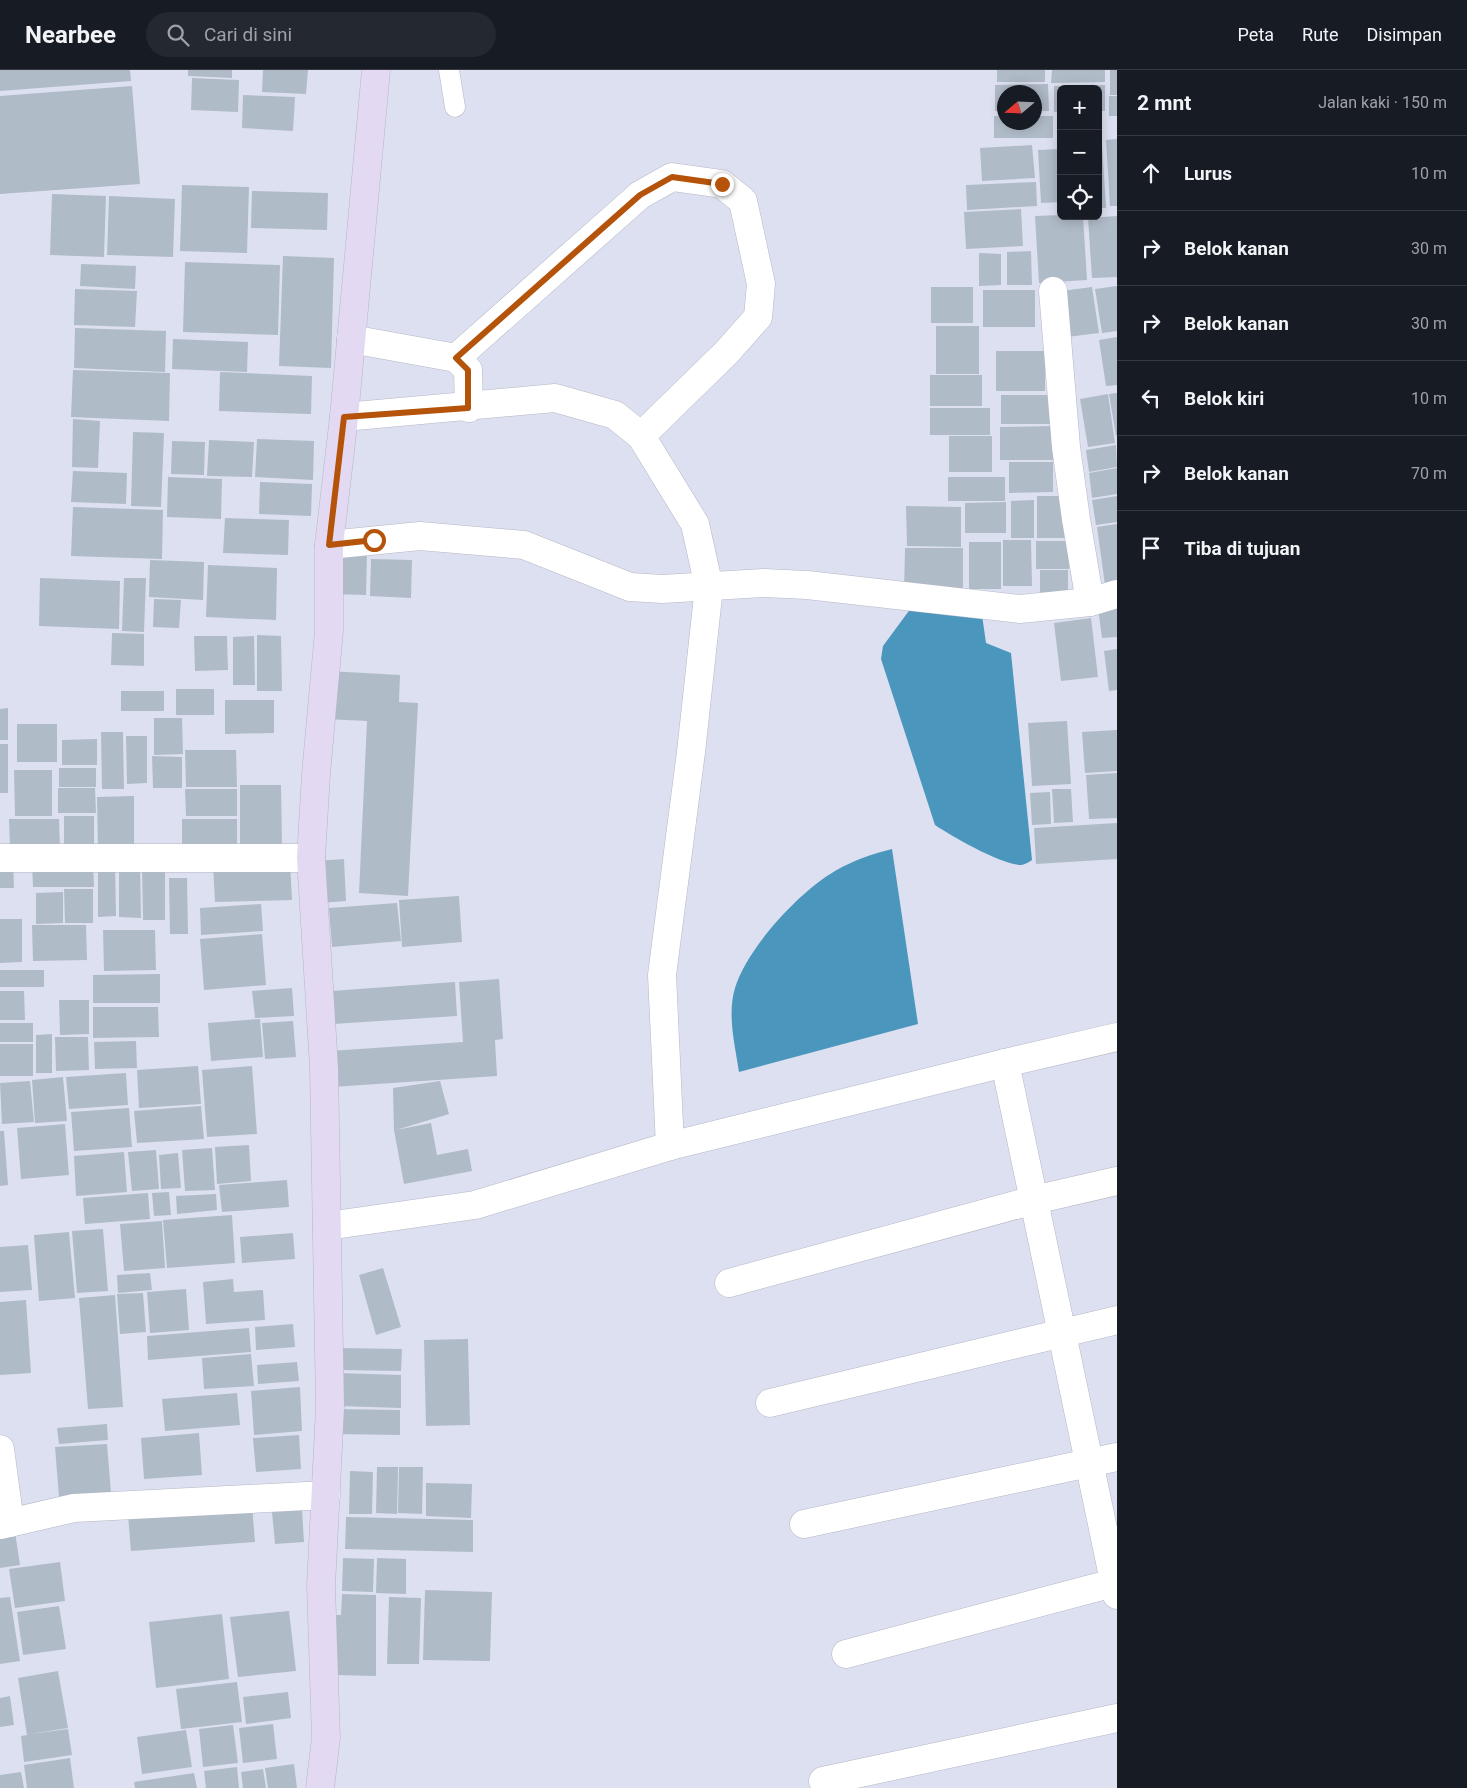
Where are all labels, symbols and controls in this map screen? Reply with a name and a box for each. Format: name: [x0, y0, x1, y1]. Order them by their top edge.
search box: [146, 12, 496, 57]
text: Nearbee: [25, 21, 116, 49]
icon: search: [164, 21, 192, 49]
text: Cari di sini: [204, 23, 292, 46]
text: Peta: [1238, 24, 1274, 45]
text: Rute: [1302, 24, 1339, 45]
text: Disimpan: [1367, 24, 1442, 45]
north arrow: [997, 85, 1042, 130]
map controls: [1057, 85, 1102, 220]
button: +: [1057, 85, 1102, 130]
text: 2 mnt: [1137, 91, 1191, 115]
text: Jalan kaki · 150 m: [1318, 93, 1447, 112]
button: −: [1057, 130, 1102, 175]
icon: ahead: [1137, 159, 1165, 187]
text: Lurus: [1184, 162, 1232, 185]
text: 10 m: [1411, 164, 1447, 183]
route end: [711, 173, 734, 196]
button: locate: [1057, 175, 1102, 220]
icon: right: [1137, 234, 1165, 262]
text: Belok kanan: [1184, 237, 1289, 260]
text: 30 m: [1411, 239, 1447, 258]
icon: right: [1137, 309, 1165, 337]
text: Belok kanan: [1184, 312, 1289, 335]
text: 30 m: [1411, 314, 1447, 333]
icon: left: [1137, 384, 1165, 412]
text: Belok kiri: [1184, 387, 1264, 410]
text: 10 m: [1411, 389, 1447, 408]
icon: right: [1137, 459, 1165, 487]
text: Belok kanan: [1184, 462, 1289, 485]
text: 70 m: [1411, 464, 1447, 483]
route start: [363, 529, 386, 552]
icon: arrive: [1137, 534, 1165, 562]
text: Tiba di tujuan: [1184, 537, 1300, 560]

